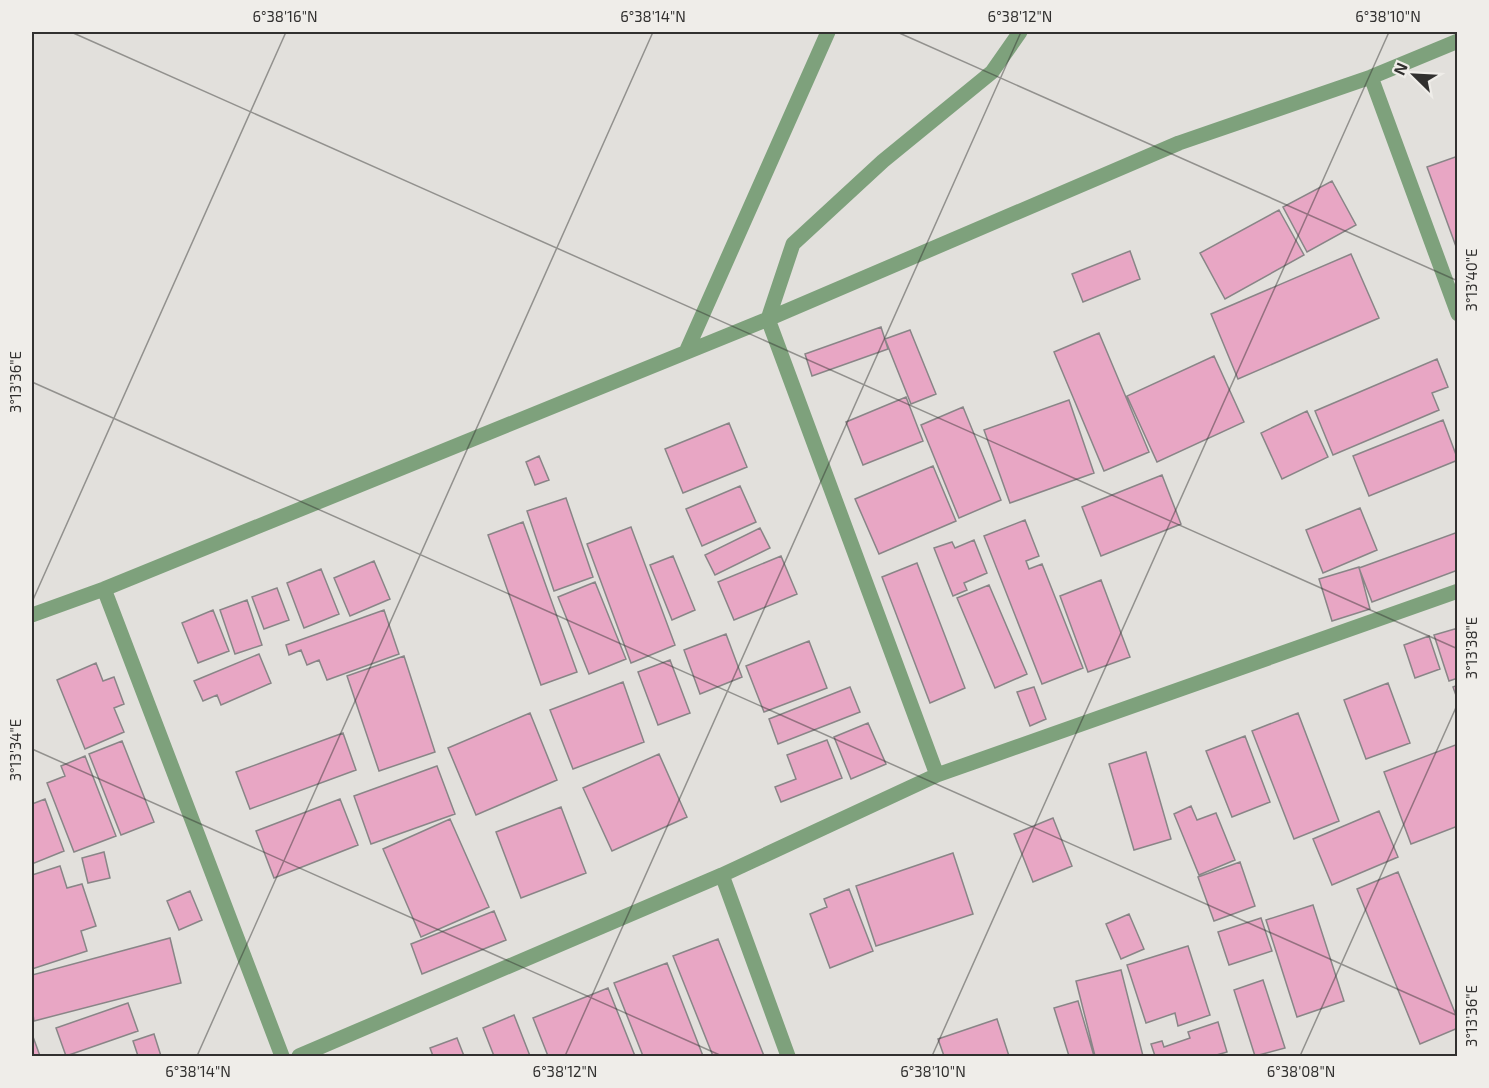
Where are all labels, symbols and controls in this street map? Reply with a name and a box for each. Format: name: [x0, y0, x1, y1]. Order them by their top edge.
text: 6°38'16"N: [252, 7, 318, 25]
text: 6°38'14"N: [620, 7, 686, 25]
text: 6°38'12"N: [988, 7, 1052, 25]
text: 6°38'10"N: [1355, 7, 1421, 25]
north arrow: [1384, 45, 1444, 105]
text: N: [1389, 60, 1411, 78]
text: 3°13'40"E: [1462, 249, 1480, 311]
text: 3°13'36"E: [6, 351, 24, 413]
text: 3°13'38"E: [1462, 617, 1480, 679]
text: 3°13'34"E: [6, 719, 24, 781]
text: 3°13'36"E: [1462, 985, 1480, 1047]
text: 6°38'14"N: [165, 1062, 231, 1080]
text: 6°38'12"N: [533, 1062, 597, 1080]
text: 6°38'10"N: [900, 1062, 966, 1080]
text: 6°38'08"N: [1267, 1062, 1335, 1080]

